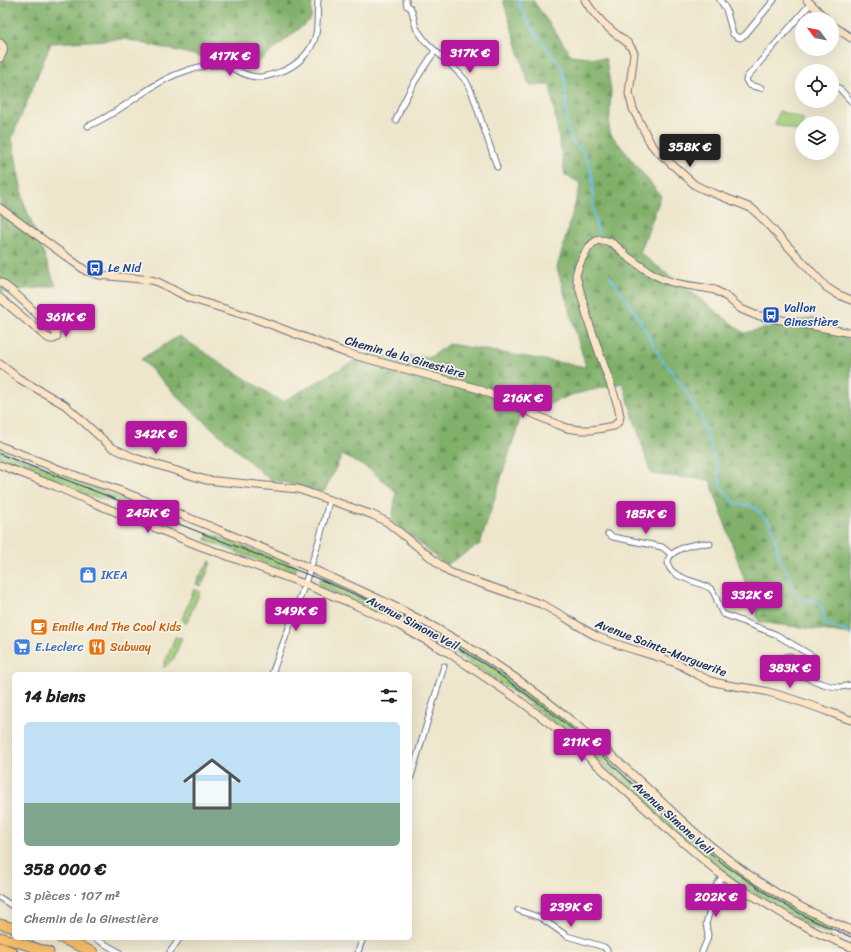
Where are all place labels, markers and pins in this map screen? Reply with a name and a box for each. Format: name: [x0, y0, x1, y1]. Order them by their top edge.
pin: 317K €: [437, 40, 503, 74]
pin: 417K €: [197, 43, 263, 77]
pin: 358K €: [657, 134, 723, 168]
place label: Le Nid: [108, 257, 143, 279]
bus stop icon: Le Nid: [85, 258, 105, 278]
place label: Vallon Ginestière: [784, 297, 838, 333]
pin: 361K €: [33, 304, 99, 338]
bus stop icon: Vallon Ginestière: [761, 305, 781, 325]
pin: 216K €: [490, 385, 556, 419]
pin: 342K €: [123, 421, 189, 455]
pin: 245K €: [115, 500, 181, 534]
pin: 185K €: [613, 501, 679, 535]
place label: IKEA: [100, 564, 128, 586]
shop icon: IKEA: [78, 565, 98, 585]
pin: 332K €: [719, 582, 785, 616]
pin: 349K €: [263, 598, 329, 632]
place label: Emilie And The Cool Kids: [52, 616, 182, 638]
cafe icon: Emilie And The Cool Kids: [29, 617, 49, 637]
place label: E.Leclerc: [35, 636, 83, 658]
place label: Subway: [110, 636, 152, 658]
supermarket icon: E.Leclerc: [12, 637, 32, 657]
restaurant icon: Subway: [87, 637, 107, 657]
pin: 383K €: [757, 655, 823, 689]
pin: 211K €: [549, 729, 615, 763]
pin: 202K €: [683, 884, 749, 918]
pin: 239K €: [538, 894, 604, 928]

